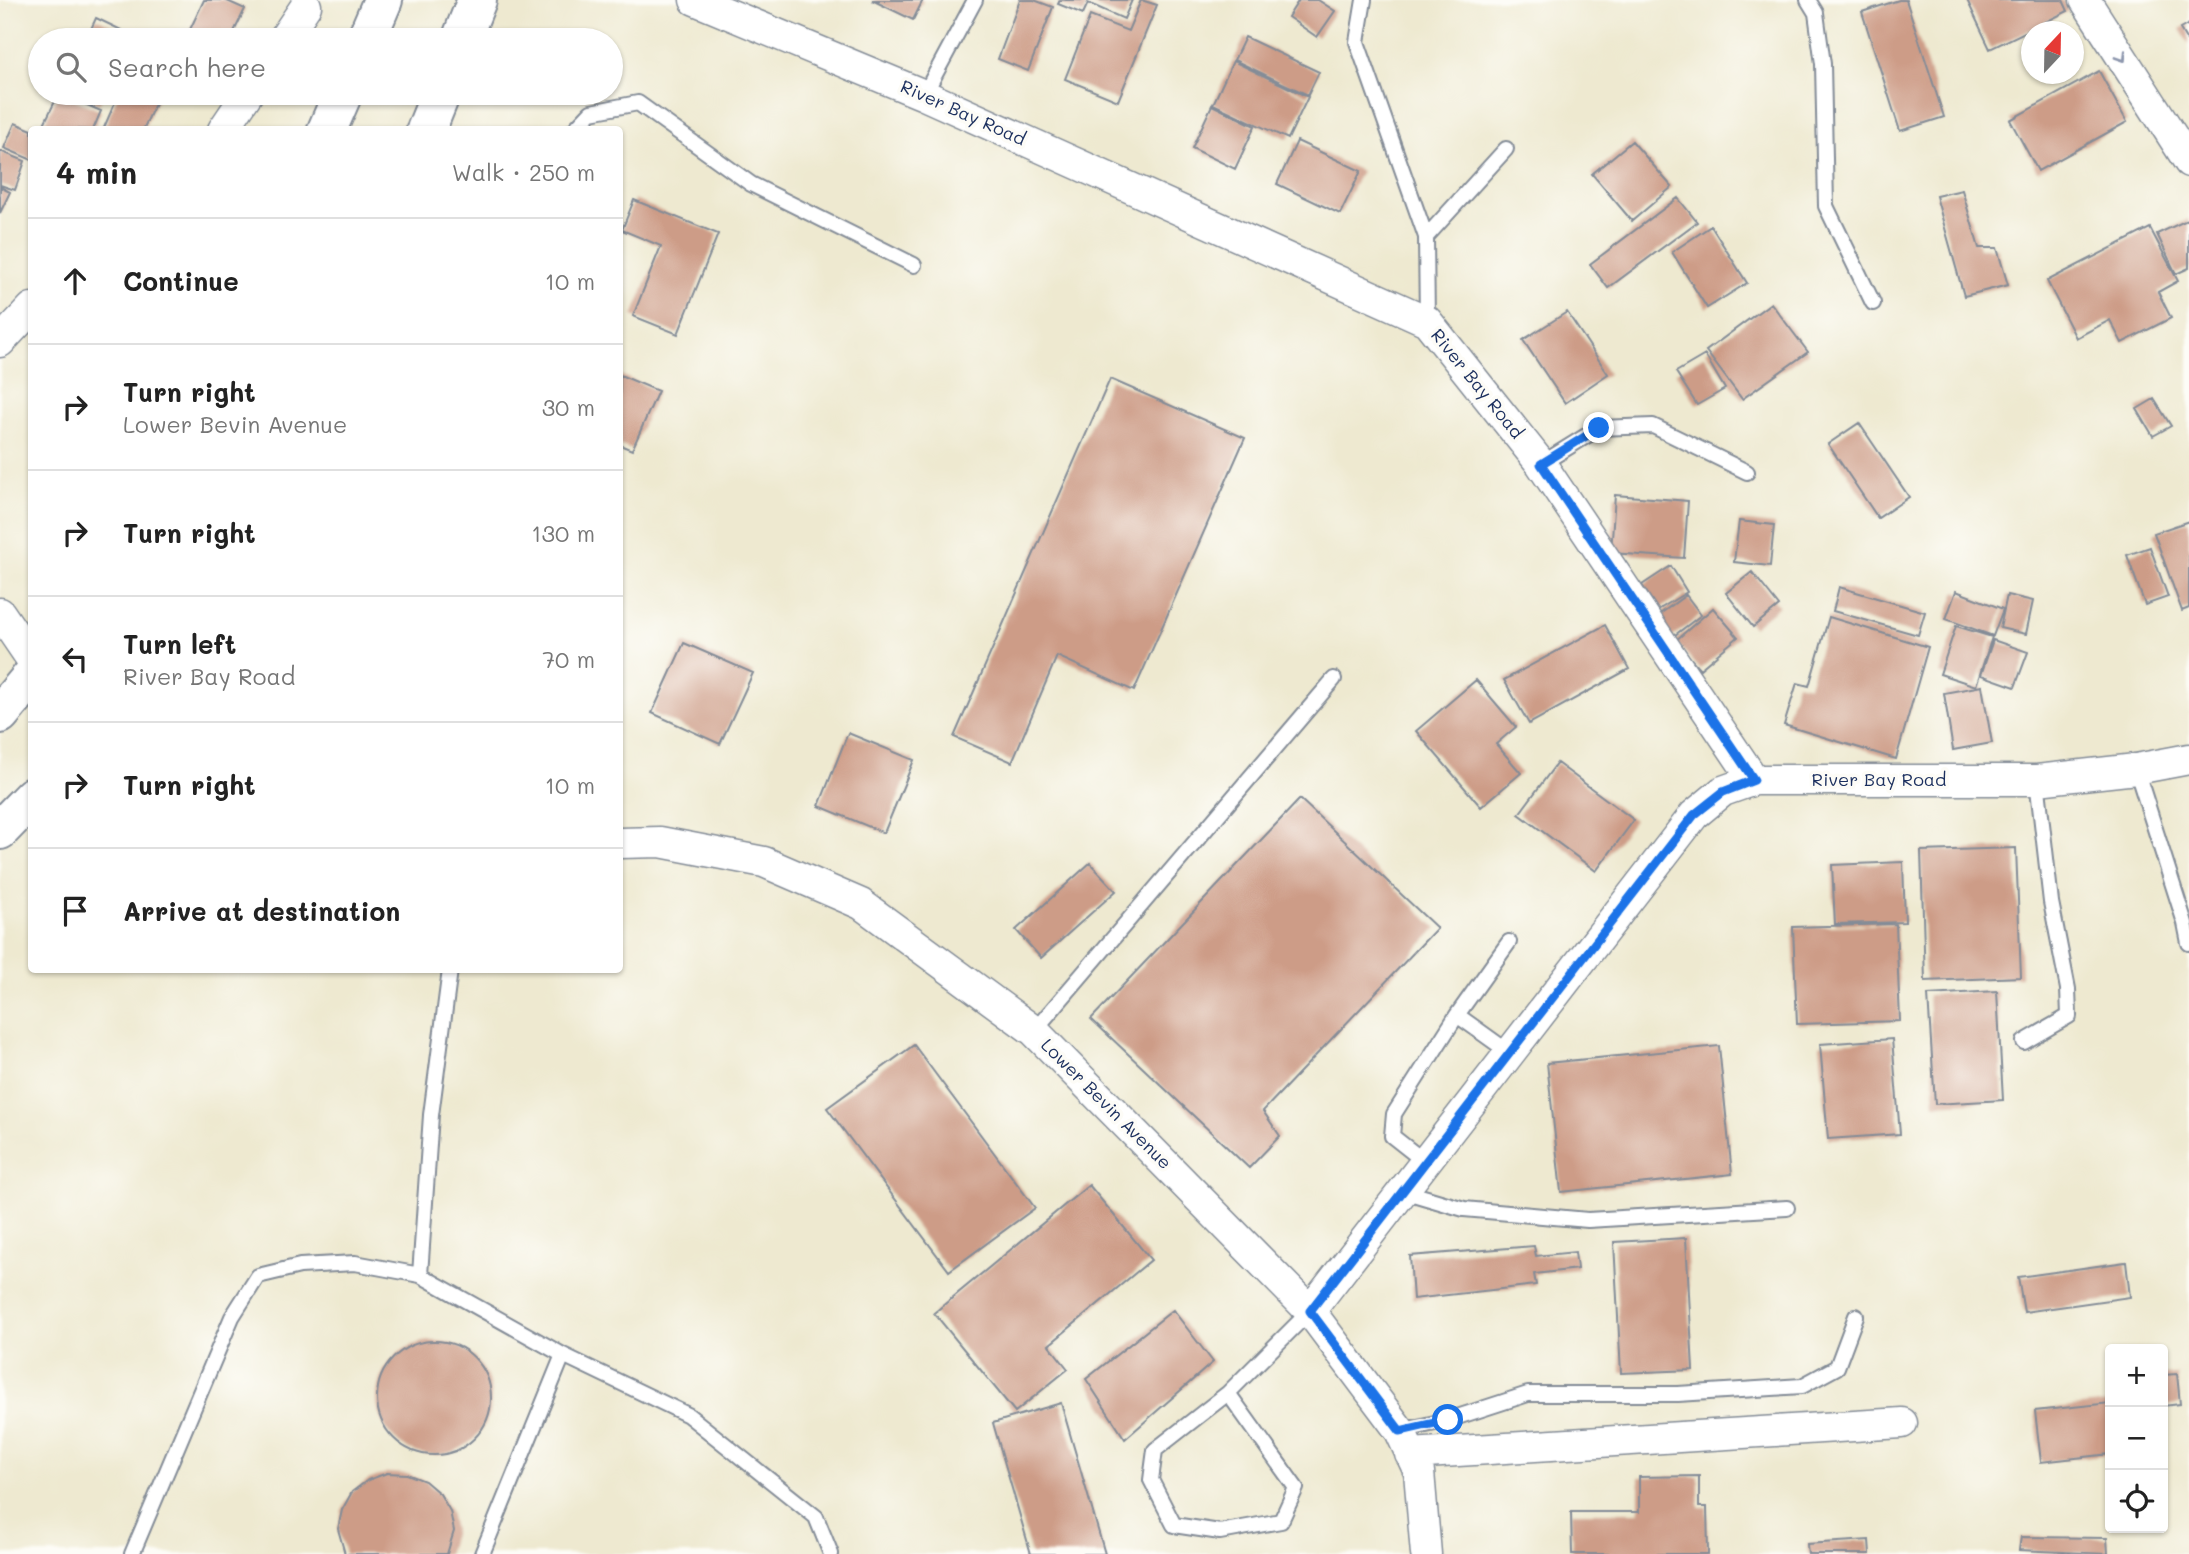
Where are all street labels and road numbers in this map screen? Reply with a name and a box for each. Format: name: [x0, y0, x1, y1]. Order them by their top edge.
street label: River Bay Road: [897, 74, 1030, 150]
street label: River Bay Road: [1426, 323, 1530, 443]
street label: River Bay Road: [1812, 767, 1946, 791]
street label: Lower Bevin Avenue: [1036, 1033, 1177, 1174]

